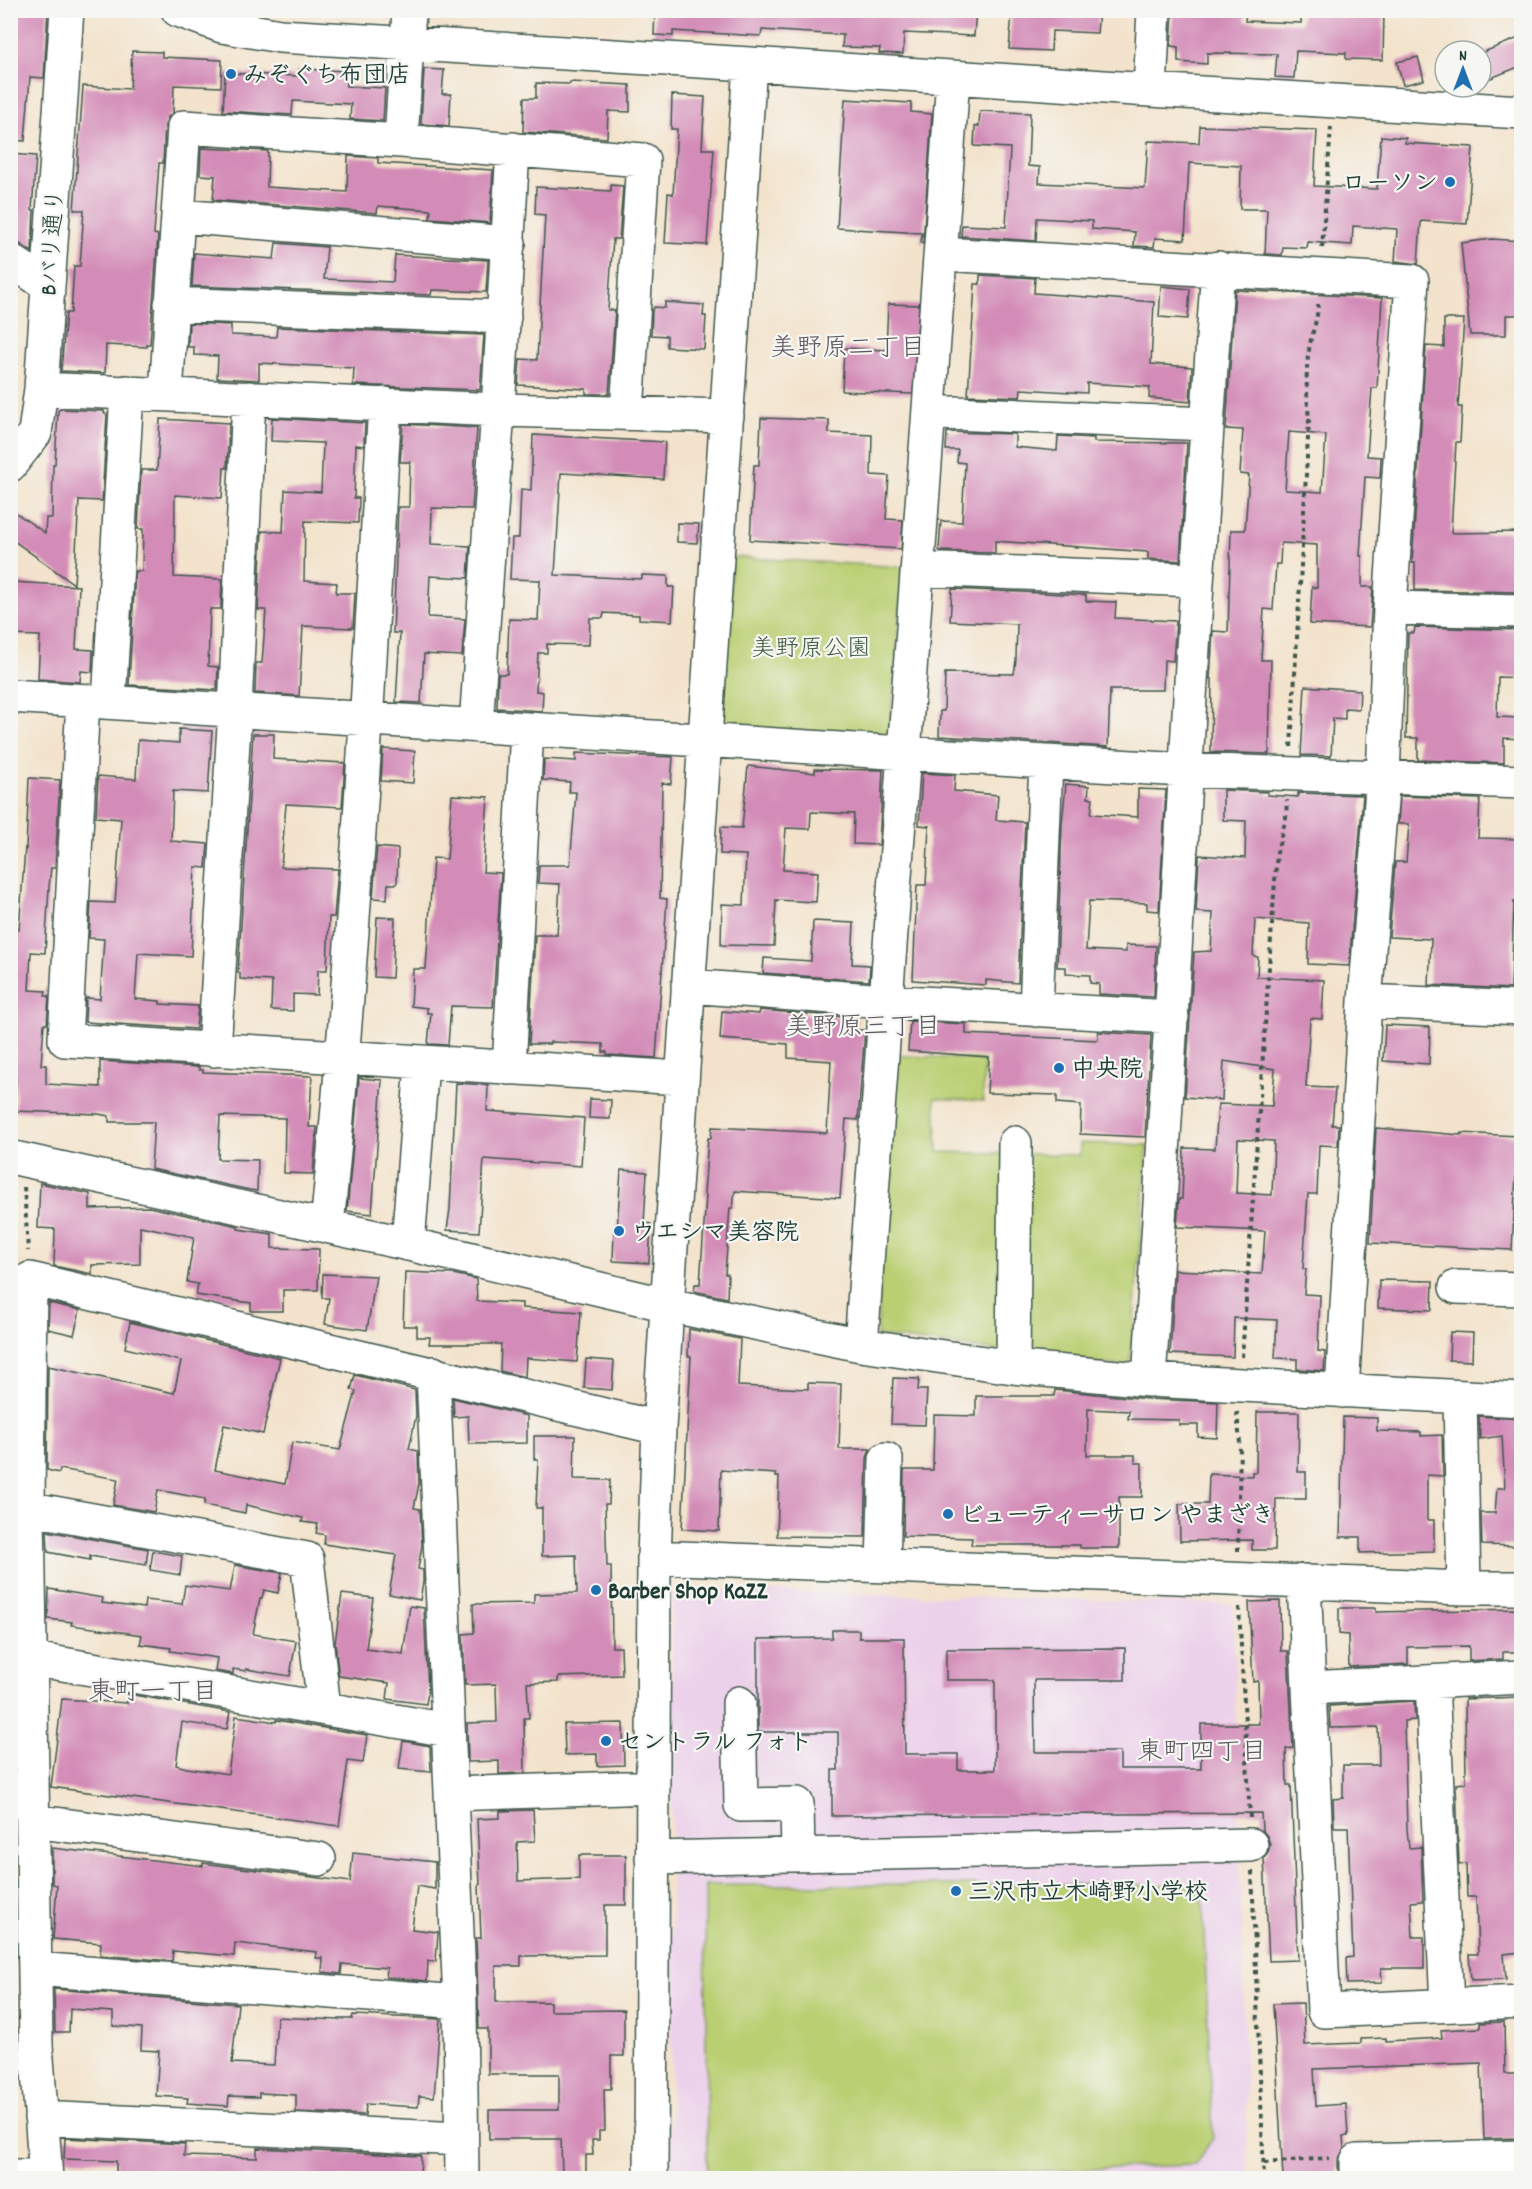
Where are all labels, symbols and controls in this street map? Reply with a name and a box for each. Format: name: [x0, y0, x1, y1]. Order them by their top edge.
north arrow: [1433, 39, 1493, 99]
text: N: [1459, 45, 1467, 68]
place label: みぞぐち布団店: [243, 60, 411, 94]
marker: みぞぐち布団店: [224, 67, 238, 81]
place label: ローソン: [1342, 168, 1438, 202]
marker: ローソン: [1443, 175, 1457, 189]
street label: Bバリ通り: [33, 187, 75, 297]
district label: 美野原二丁目: [770, 331, 926, 368]
park label: 美野原公園: [751, 633, 871, 667]
district label: 美野原三丁目: [785, 1010, 941, 1047]
place label: 中央院: [1071, 1054, 1143, 1088]
marker: 中央院: [1052, 1061, 1066, 1075]
place label: ウエシマ美容院: [631, 1217, 799, 1251]
marker: ウエシマ美容院: [612, 1224, 626, 1238]
place label: ビューティーサロン やまざき: [960, 1500, 1275, 1534]
marker: ビューティーサロン やまざき: [941, 1507, 955, 1521]
place label: Barber Shop KaZZ: [608, 1576, 768, 1610]
marker: Barber Shop KaZZ: [589, 1583, 603, 1597]
district label: 東町一丁目: [88, 1675, 218, 1712]
place label: セントラル フォト: [618, 1727, 813, 1761]
marker: セントラル フォト: [599, 1734, 613, 1748]
district label: 東町四丁目: [1137, 1735, 1267, 1772]
place label: 三沢市立木崎野小学校: [968, 1877, 1208, 1911]
marker: 三沢市立木崎野小学校: [949, 1884, 963, 1898]

